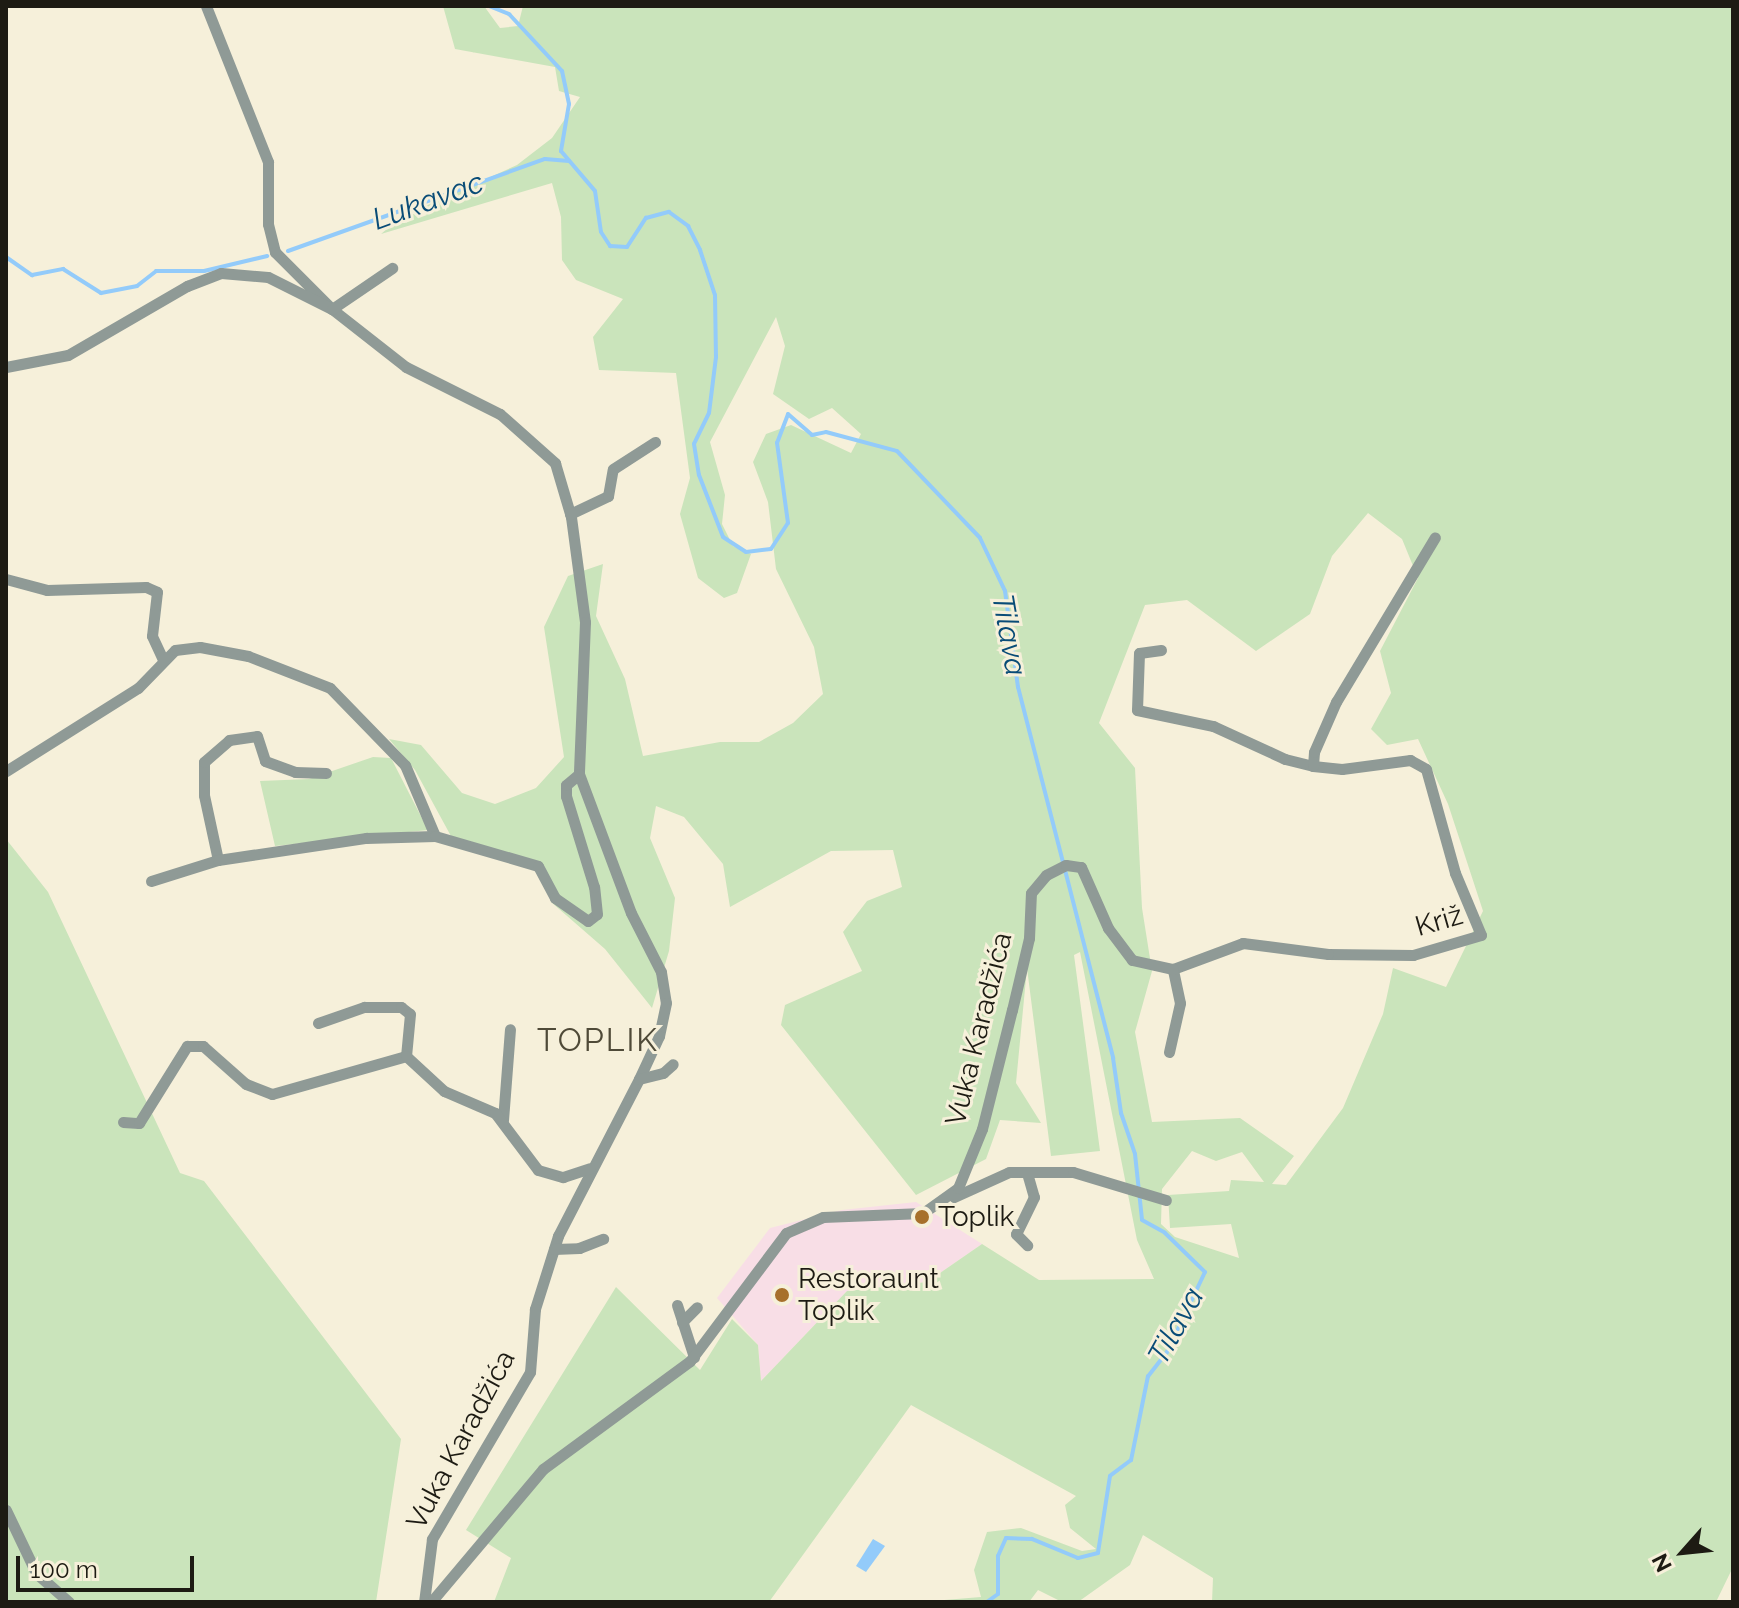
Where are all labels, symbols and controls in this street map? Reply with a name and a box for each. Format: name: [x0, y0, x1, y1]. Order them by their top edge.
water label: Lukavac: [368, 164, 488, 238]
water label: Tilava: [984, 592, 1034, 678]
street label: Križ: [1411, 898, 1467, 944]
street label: Vuka Karadžića: [939, 929, 1019, 1129]
district label: TOPLIK: [537, 1021, 659, 1059]
place label: Toplik: [938, 1200, 1014, 1234]
marker: Toplik: [913, 1208, 931, 1226]
place label: Restoraunt Toplik: [798, 1262, 939, 1328]
water label: Tilava: [1140, 1281, 1212, 1371]
marker: Restoraunt Toplik: [773, 1286, 791, 1304]
street label: Vuka Karadžića: [400, 1345, 522, 1535]
north arrow: [1643, 1512, 1723, 1592]
scale bar: [20, 1540, 198, 1590]
text: N: [1646, 1550, 1677, 1576]
text: 100 m: [30, 1555, 98, 1584]

